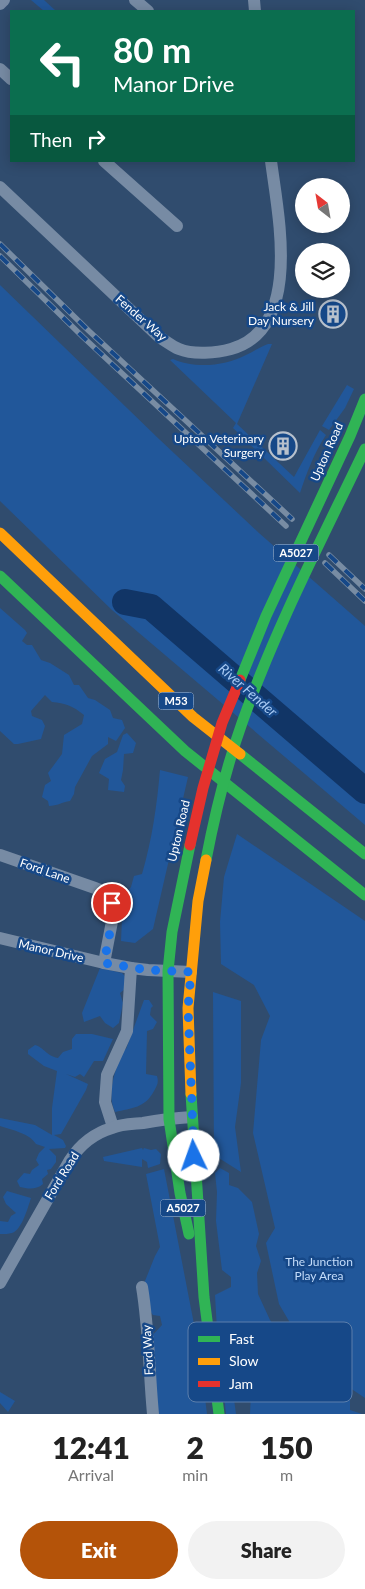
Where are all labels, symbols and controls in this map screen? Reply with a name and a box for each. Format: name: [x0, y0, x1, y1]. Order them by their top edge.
text: 80 m: [113, 28, 191, 70]
icon: left: [30, 30, 95, 95]
text: Manor Drive: [113, 70, 234, 97]
icon: right: [82, 125, 110, 153]
text: Then: [30, 128, 72, 151]
north arrow: [295, 178, 350, 232]
map controls: [295, 178, 350, 298]
button: layers: [295, 243, 350, 298]
street label: Fender Way: [113, 291, 171, 345]
place label: Jack & Jill Day Nursery: [248, 299, 315, 328]
building icon: Jack & Jill Day Nursery: [318, 299, 348, 329]
street label: Upton Road: [307, 420, 346, 484]
place label: Upton Veterinary Surgery: [174, 431, 265, 460]
building icon: Upton Veterinary Surgery: [268, 431, 298, 461]
road number: A5027: [274, 544, 318, 562]
water label: River Fender: [216, 660, 281, 720]
road number: M53: [158, 692, 194, 709]
street label: Upton Road: [164, 799, 193, 863]
street label: Ford Lane: [18, 855, 72, 886]
pin: [91, 882, 133, 924]
icon: arrive: [98, 889, 126, 917]
street label: Manor Drive: [17, 936, 85, 965]
position arrow: [167, 1129, 219, 1181]
street label: Ford Road: [41, 1149, 82, 1202]
road number: A5027: [160, 1200, 206, 1216]
park label: The Junction Play Area: [285, 1254, 353, 1283]
legend: [188, 1322, 352, 1402]
street label: Ford Way: [139, 1324, 156, 1376]
text: Fast: [229, 1330, 254, 1347]
text: Slow: [229, 1352, 259, 1369]
text: Jam: [229, 1375, 253, 1392]
text: 12:41: [52, 1429, 130, 1465]
text: 2: [186, 1429, 204, 1465]
text: 150: [260, 1429, 313, 1465]
text: Arrival: [68, 1465, 114, 1484]
text: min: [182, 1465, 208, 1484]
text: m: [280, 1465, 293, 1484]
button: Exit: [20, 1521, 178, 1579]
button: Share: [188, 1521, 345, 1579]

